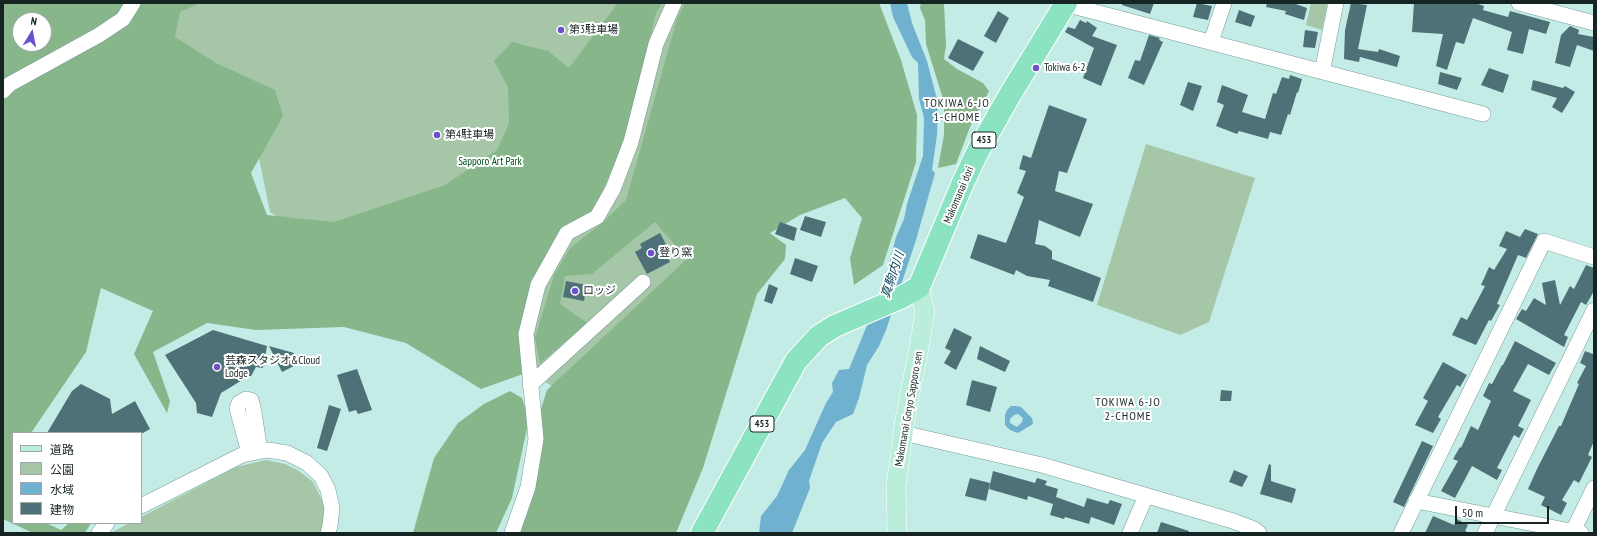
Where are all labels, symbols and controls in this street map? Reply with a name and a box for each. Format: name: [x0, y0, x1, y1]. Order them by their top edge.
north arrow: [12, 12, 52, 52]
text: N: [30, 14, 38, 29]
place label: 第3駐車場: [569, 23, 618, 37]
marker: 第3駐車場: [556, 25, 566, 35]
place label: Tokiwa 6-2: [1044, 61, 1086, 75]
marker: Tokiwa 6-2: [1031, 63, 1041, 73]
district label: TOKIWA 6-JO 1-CHOME: [924, 97, 990, 125]
place label: 第4駐車場: [445, 128, 494, 142]
marker: 第4駐車場: [432, 130, 442, 140]
road number: 453: [972, 132, 996, 148]
park label: Sapporo Art Park: [458, 155, 522, 169]
street label: Makomanai dori: [941, 164, 977, 226]
place label: 登り窯: [659, 246, 692, 260]
marker: 登り窯: [646, 248, 656, 258]
water label: 真駒内川: [879, 250, 907, 300]
place label: ロッジ: [583, 284, 616, 298]
marker: ロッジ: [570, 286, 580, 296]
street label: Makomanai Goryo Sapporo sen: [892, 350, 926, 468]
place label: 芸森スタジオ&Cloud Lodge: [225, 354, 320, 380]
marker: 芸森スタジオ&Cloud Lodge: [212, 362, 222, 372]
district label: TOKIWA 6-JO 2-CHOME: [1095, 396, 1161, 424]
road number: 453: [750, 416, 774, 432]
legend: [12, 432, 142, 524]
text: 道路: [50, 442, 74, 457]
text: 公園: [50, 462, 74, 477]
text: 水域: [50, 482, 74, 497]
scale bar: [1457, 498, 1551, 524]
text: 建物: [50, 502, 74, 517]
text: 50 m: [1462, 505, 1483, 520]

